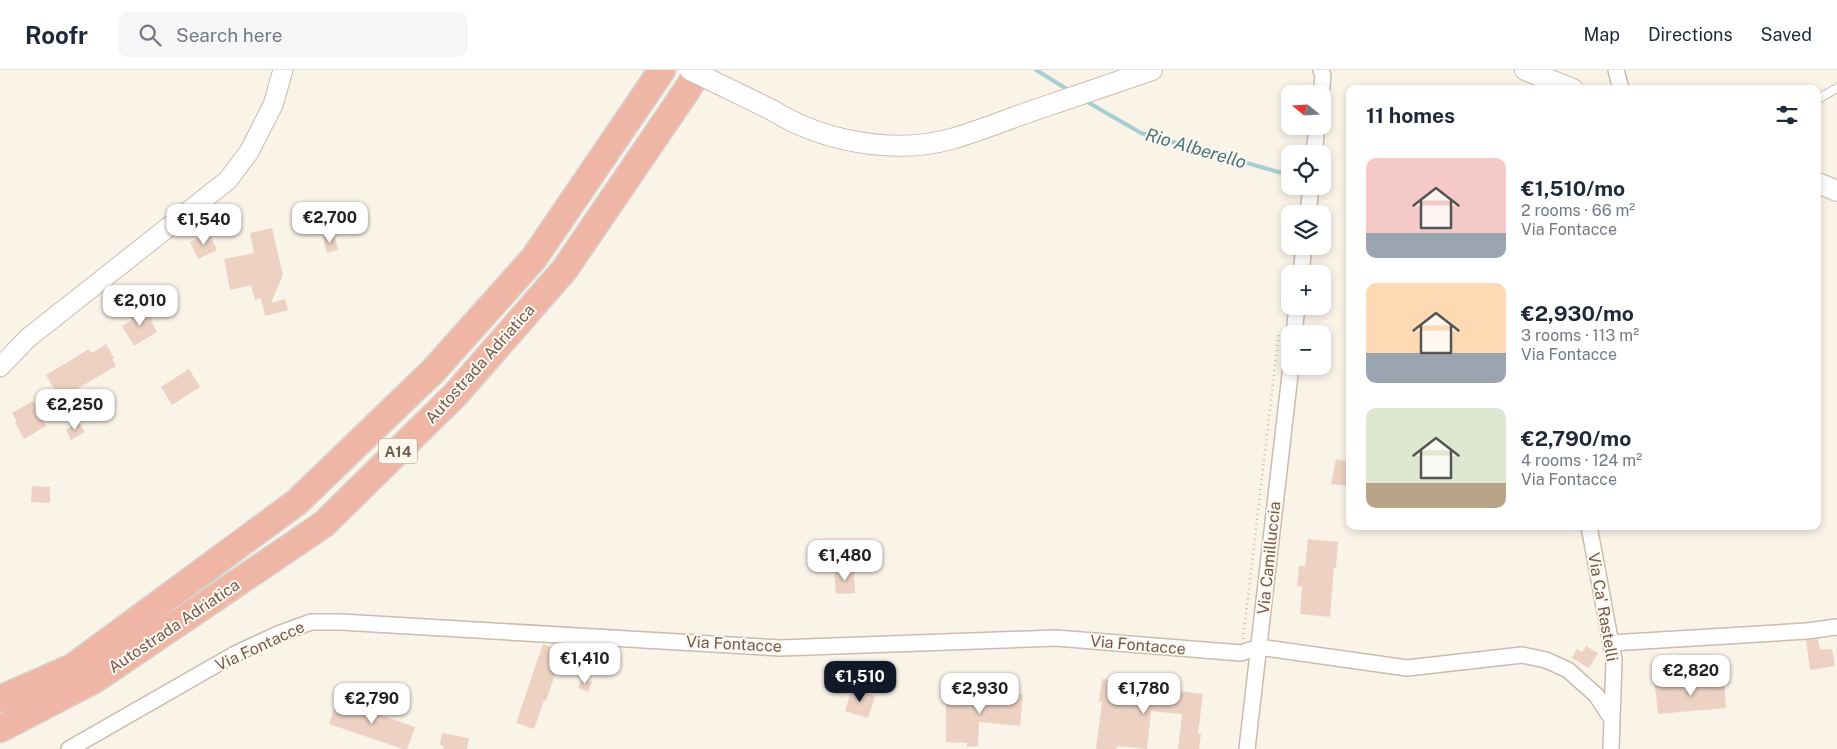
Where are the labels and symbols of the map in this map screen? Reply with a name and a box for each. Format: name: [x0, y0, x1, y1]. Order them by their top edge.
north arrow: [1281, 85, 1331, 135]
water label: Rio Alberello: [1143, 124, 1249, 172]
pin: €2,700: [289, 202, 371, 244]
pin: €1,540: [163, 204, 245, 246]
pin: €2,010: [99, 284, 181, 327]
street label: Autostrada Adriatica: [421, 300, 539, 428]
pin: €2,250: [34, 388, 116, 431]
road number: A14: [379, 438, 417, 464]
street label: Via Camilluccia: [1254, 500, 1284, 616]
pin: €1,480: [804, 540, 886, 582]
street label: Via Ca' Rastelli: [1584, 551, 1622, 663]
street label: Autostrada Adriatica: [105, 575, 243, 677]
street label: Via Fontacce: [212, 617, 308, 675]
street label: Via Fontacce: [1089, 631, 1187, 659]
street label: Via Fontacce: [686, 632, 782, 656]
pin: €1,410: [544, 642, 626, 685]
pin: €2,820: [1650, 654, 1732, 697]
pin: €1,510: [819, 660, 901, 703]
pin: €2,930: [939, 672, 1021, 715]
pin: €1,780: [1103, 672, 1185, 715]
pin: €2,790: [331, 682, 413, 725]

